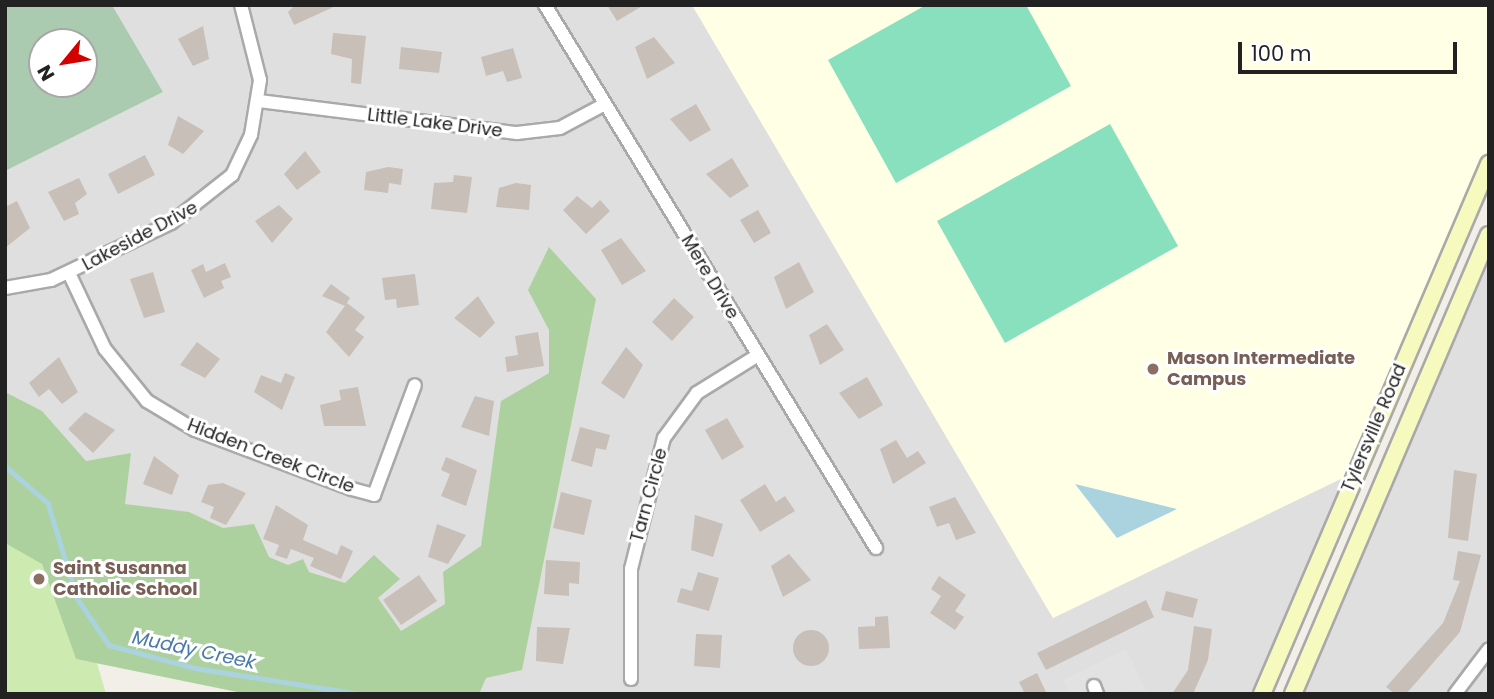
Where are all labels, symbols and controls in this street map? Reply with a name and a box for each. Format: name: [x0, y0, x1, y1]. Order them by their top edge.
north arrow: [28, 28, 98, 98]
scale bar: [1242, 28, 1461, 72]
text: 100 m: [1251, 39, 1311, 68]
text: N: [31, 60, 61, 86]
street label: Little Lake Drive: [366, 104, 504, 142]
street label: Lakeside Drive: [79, 197, 201, 275]
street label: Mere Drive: [676, 231, 744, 323]
place label: Mason Intermediate Campus: [1167, 348, 1355, 390]
street label: Tylersville Road: [1337, 360, 1411, 496]
marker: Mason Intermediate Campus: [1145, 361, 1161, 377]
street label: Hidden Creek Circle: [184, 414, 358, 498]
street label: Tarn Circle: [626, 446, 672, 544]
place label: Saint Susanna Catholic School: [53, 558, 198, 600]
marker: Saint Susanna Catholic School: [31, 571, 47, 587]
water label: Muddy Creek: [130, 626, 258, 674]

